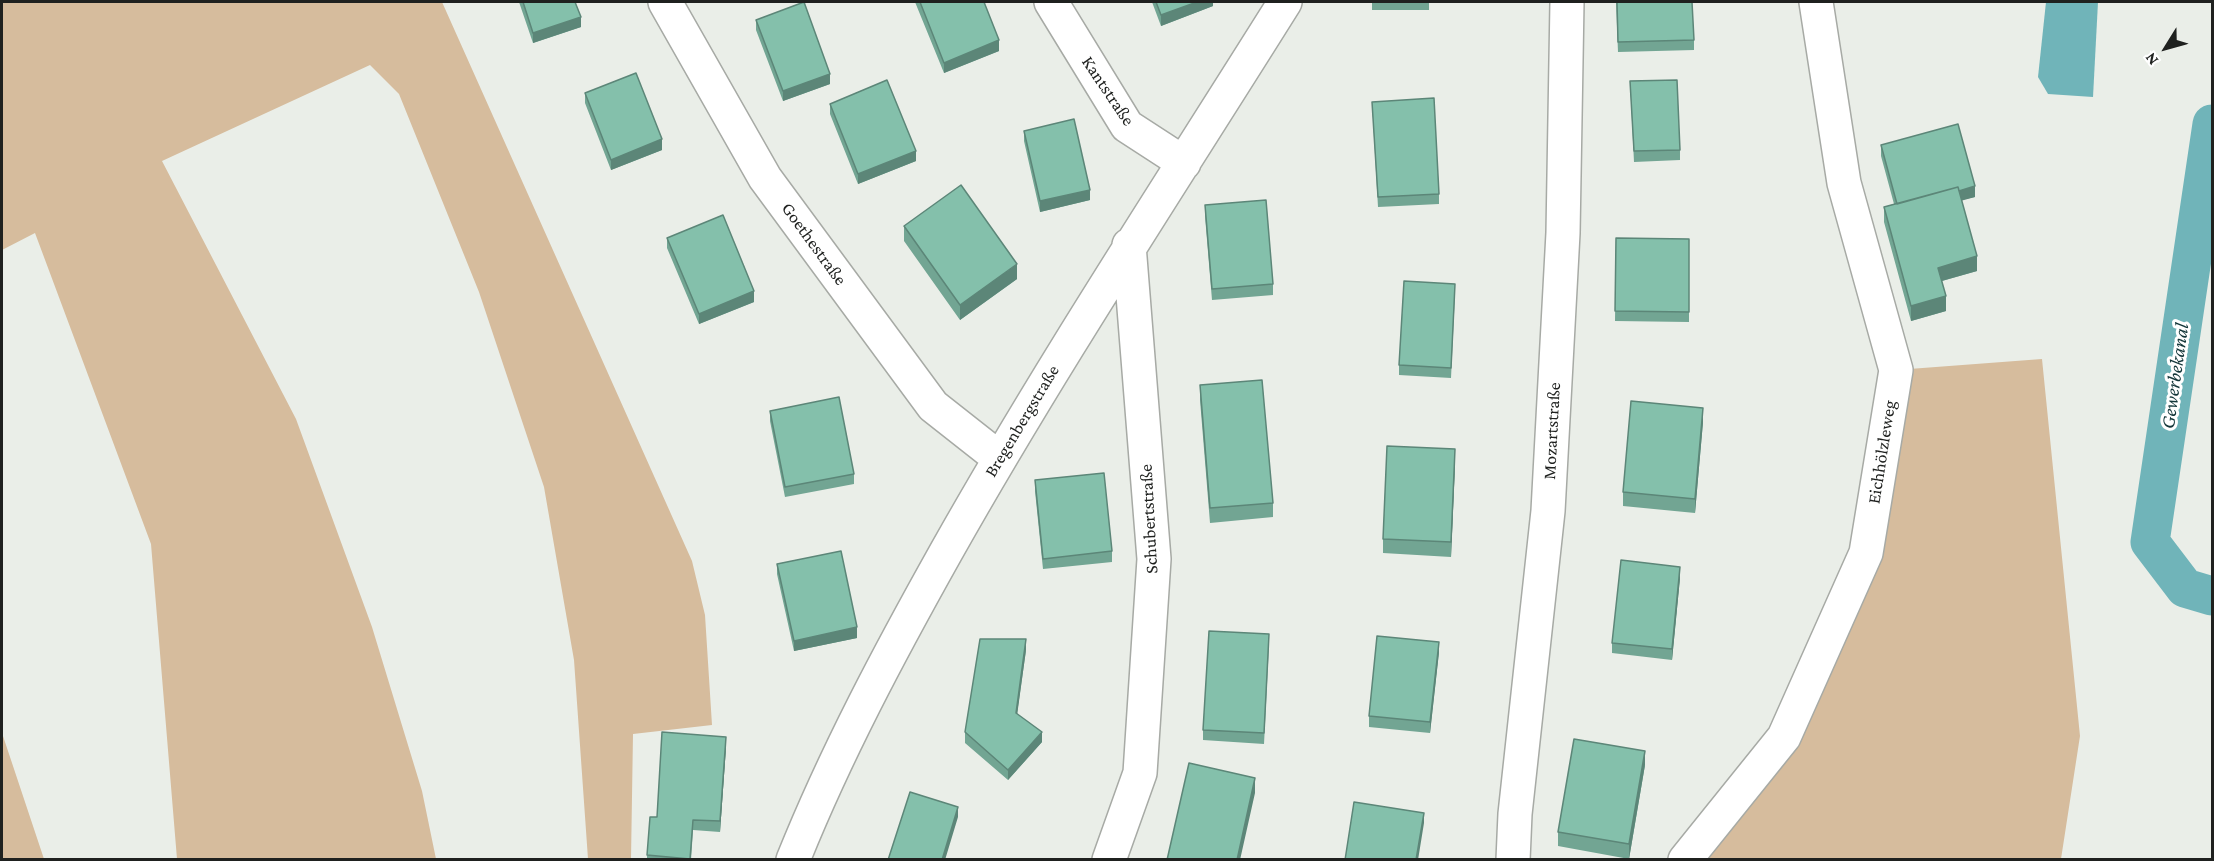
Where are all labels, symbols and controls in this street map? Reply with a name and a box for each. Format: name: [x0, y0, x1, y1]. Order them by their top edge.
north arrow: [2136, 18, 2196, 78]
text: N: [2141, 50, 2161, 69]
street label: Kantstraße: [1077, 52, 1139, 130]
street label: Goethestraße: [777, 198, 851, 290]
water label: Gewerbekanal: [2156, 322, 2194, 430]
street label: Bregenbergstraße: [980, 361, 1064, 481]
street label: Mozartstraße: [1539, 382, 1565, 480]
street label: Eichhölzleweg: [1863, 399, 1901, 505]
street label: Schubertstraße: [1135, 464, 1163, 574]

